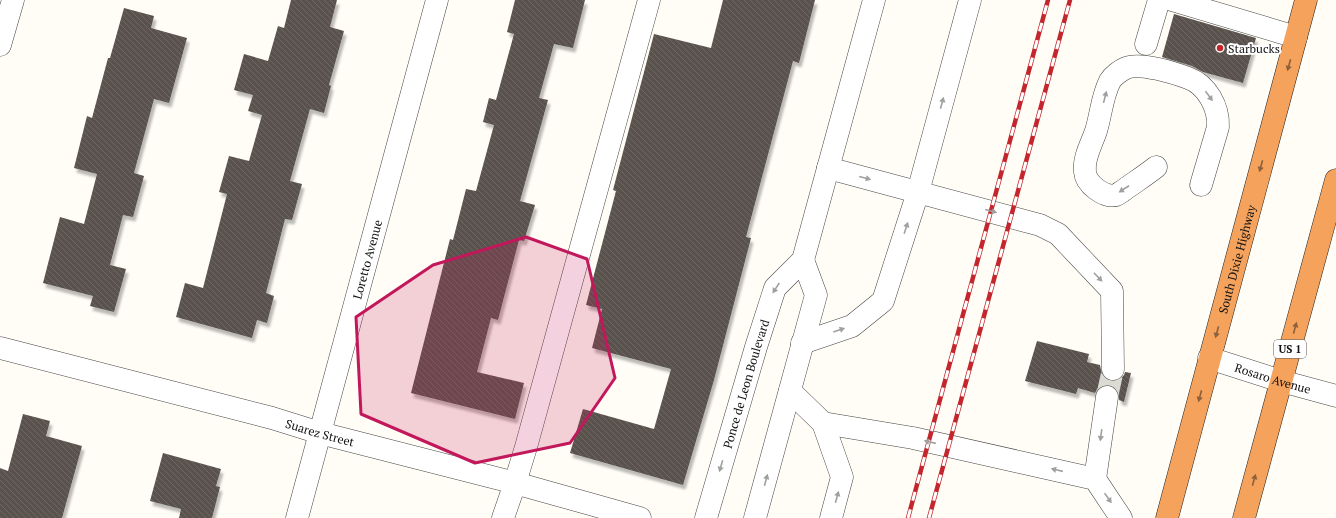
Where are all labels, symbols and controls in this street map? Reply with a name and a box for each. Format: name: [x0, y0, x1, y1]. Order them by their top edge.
place label: Starbucks: [1228, 41, 1280, 56]
marker: Starbucks: [1215, 43, 1225, 53]
one-way arrow: [1286, 59, 1292, 71]
one-way arrow: [1102, 90, 1108, 103]
one-way arrow: [1205, 91, 1213, 102]
one-way arrow: [939, 97, 945, 109]
one-way arrow: [1258, 160, 1264, 172]
one-way arrow: [859, 176, 872, 182]
one-way arrow: [1119, 185, 1129, 193]
street label: South Dixie Highway: [1215, 202, 1258, 315]
one-way arrow: [985, 209, 997, 215]
street label: Loretto Avenue: [349, 218, 385, 301]
one-way arrow: [903, 222, 909, 234]
one-way arrow: [1094, 272, 1103, 282]
one-way arrow: [773, 283, 780, 294]
street label: Ponce de Leon Boulevard: [719, 317, 772, 450]
one-way arrow: [1293, 322, 1299, 334]
one-way arrow: [1213, 326, 1219, 339]
one-way arrow: [833, 327, 845, 333]
road number: US 1: [1274, 340, 1306, 358]
street label: Rosaro Avenue: [1233, 359, 1313, 396]
one-way arrow: [1196, 390, 1202, 402]
street label: Suarez Street: [284, 415, 357, 449]
one-way arrow: [1098, 429, 1104, 441]
one-way arrow: [924, 438, 936, 444]
one-way arrow: [718, 460, 724, 472]
one-way arrow: [1050, 467, 1063, 473]
one-way arrow: [763, 474, 769, 487]
one-way arrow: [1251, 474, 1257, 486]
one-way arrow: [834, 491, 840, 503]
one-way arrow: [1104, 493, 1112, 504]

